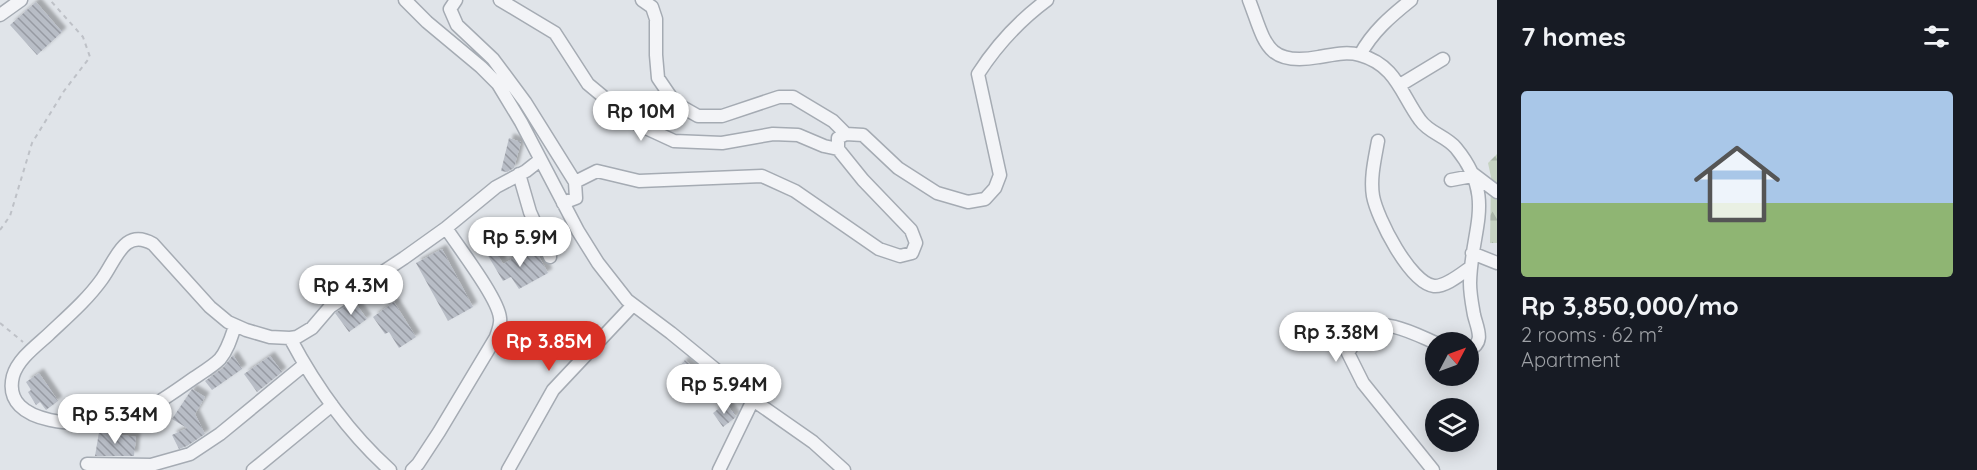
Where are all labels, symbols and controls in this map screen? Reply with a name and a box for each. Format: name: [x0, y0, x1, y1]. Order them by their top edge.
text: 7 homes: [1521, 20, 1626, 53]
icon: filters: [1920, 20, 1953, 53]
pin: Rp 10M: [592, 91, 690, 142]
text: Rp 10M: [607, 98, 675, 123]
icon: home: [1683, 130, 1791, 238]
pin: Rp 5.9M: [465, 217, 575, 268]
text: Rp 5.9M: [482, 224, 558, 249]
pin: Rp 4.3M: [296, 265, 406, 316]
text: Rp 4.3M: [313, 272, 389, 297]
text: Rp 3,850,000/mo: [1521, 289, 1739, 322]
pin: Rp 3.38M: [1274, 312, 1398, 363]
text: Rp 3.38M: [1293, 319, 1379, 344]
pin: Rp 3.85M: [487, 321, 611, 372]
text: 2 rooms · 62 m²: [1521, 322, 1663, 347]
text: Rp 3.85M: [506, 328, 592, 353]
north arrow: [1425, 332, 1479, 386]
map controls: [1425, 332, 1479, 452]
text: Apartment: [1521, 347, 1621, 372]
pin: Rp 5.94M: [662, 364, 786, 415]
text: Rp 5.94M: [680, 371, 768, 396]
pin: Rp 5.34M: [53, 394, 177, 445]
button: layers: [1425, 398, 1479, 452]
text: Rp 5.34M: [72, 401, 158, 426]

